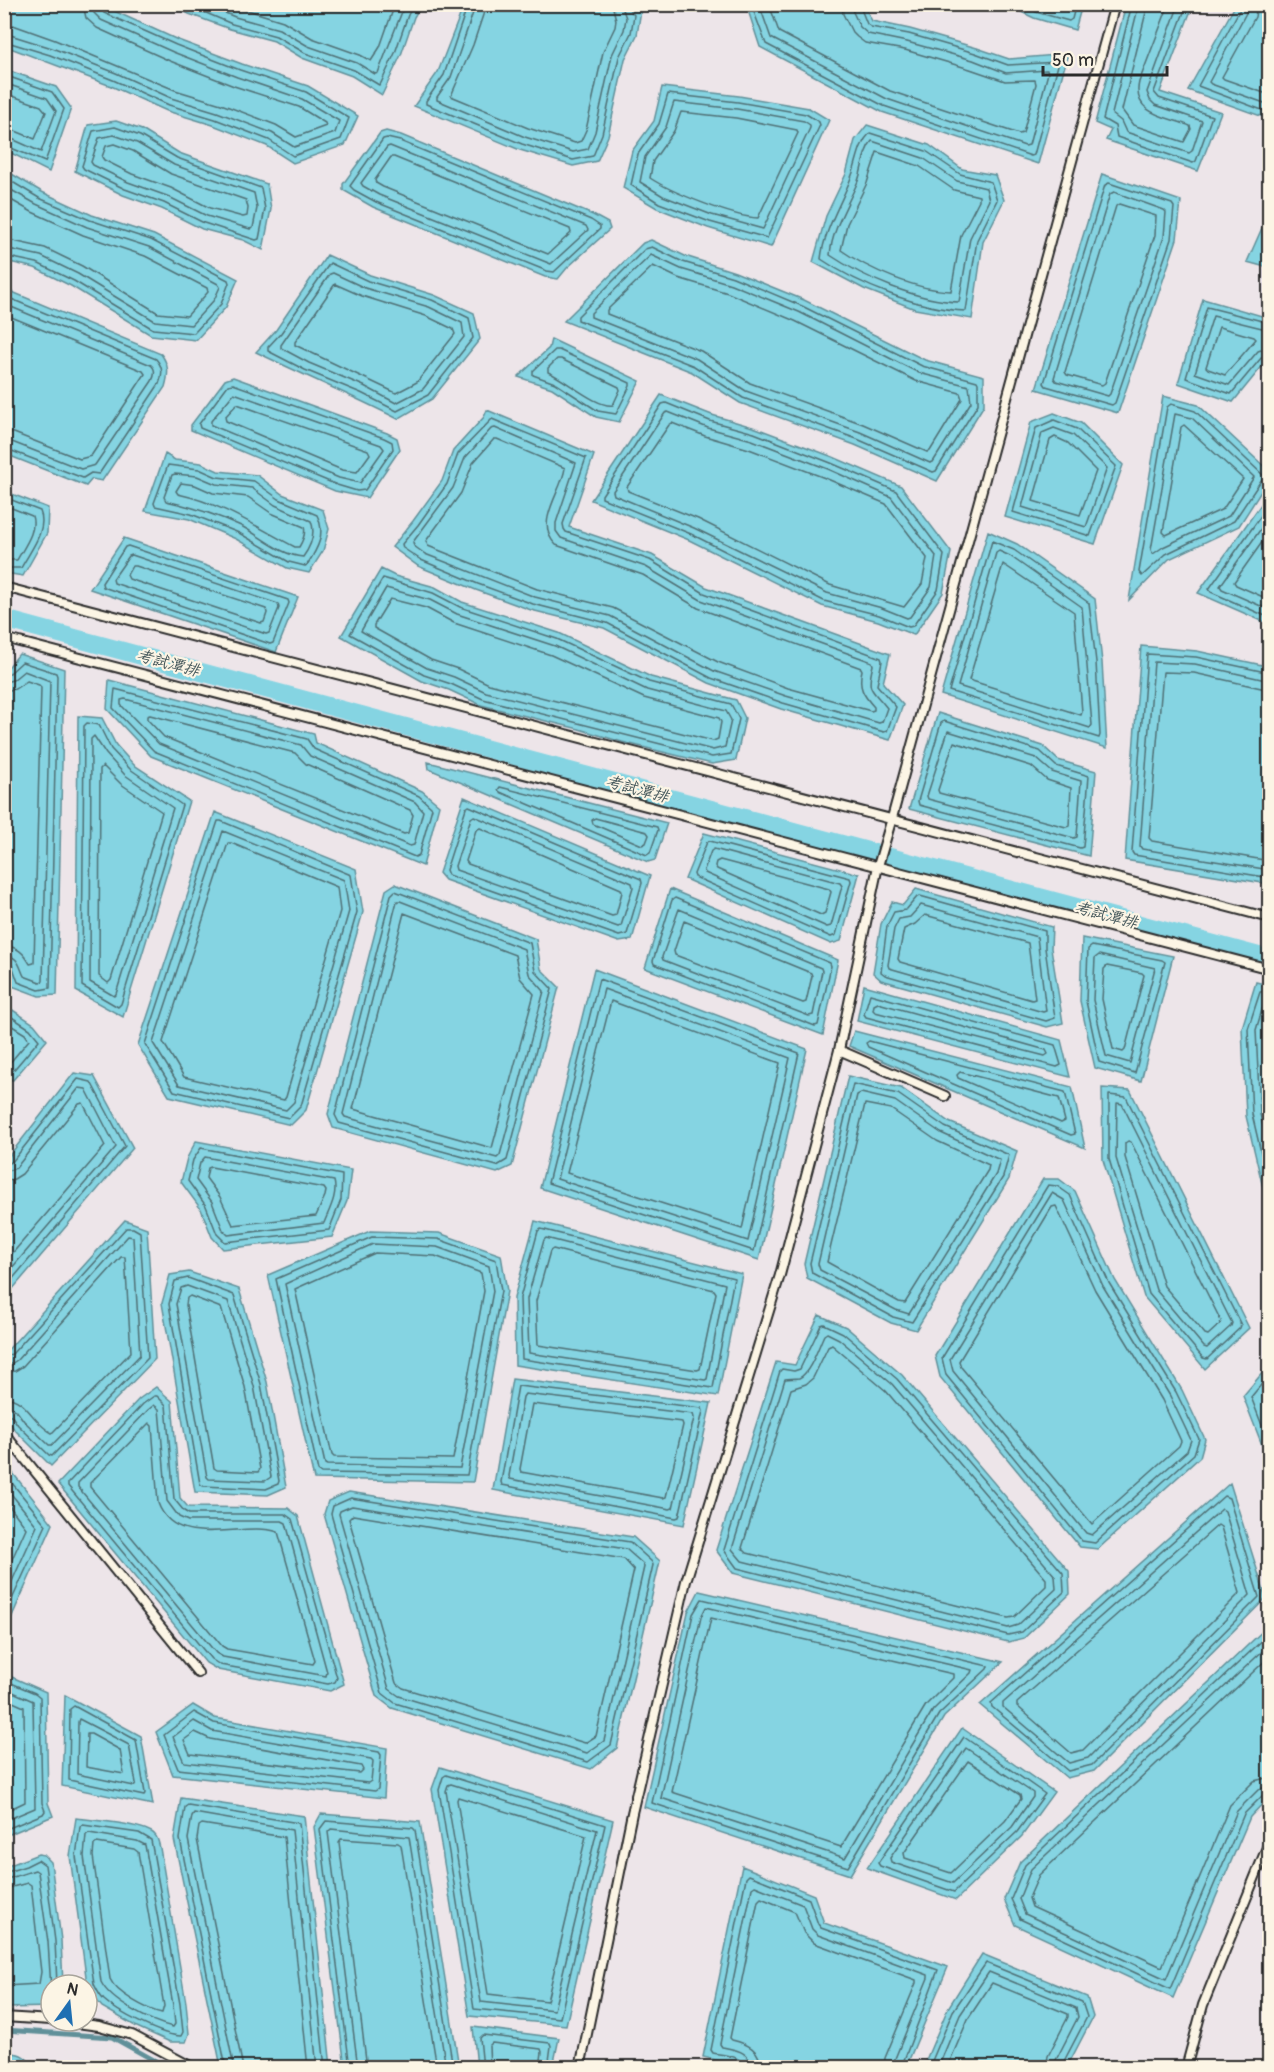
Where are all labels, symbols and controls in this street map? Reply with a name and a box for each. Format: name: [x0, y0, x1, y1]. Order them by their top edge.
scale bar: [1043, 39, 1168, 77]
text: 50 m: [1052, 49, 1094, 72]
water label: 考試潭排: [134, 645, 203, 681]
water label: 考試潭排: [603, 771, 672, 807]
water label: 考試潭排: [1072, 897, 1141, 933]
north arrow: [39, 1973, 99, 2033]
text: N: [65, 1978, 81, 2001]

